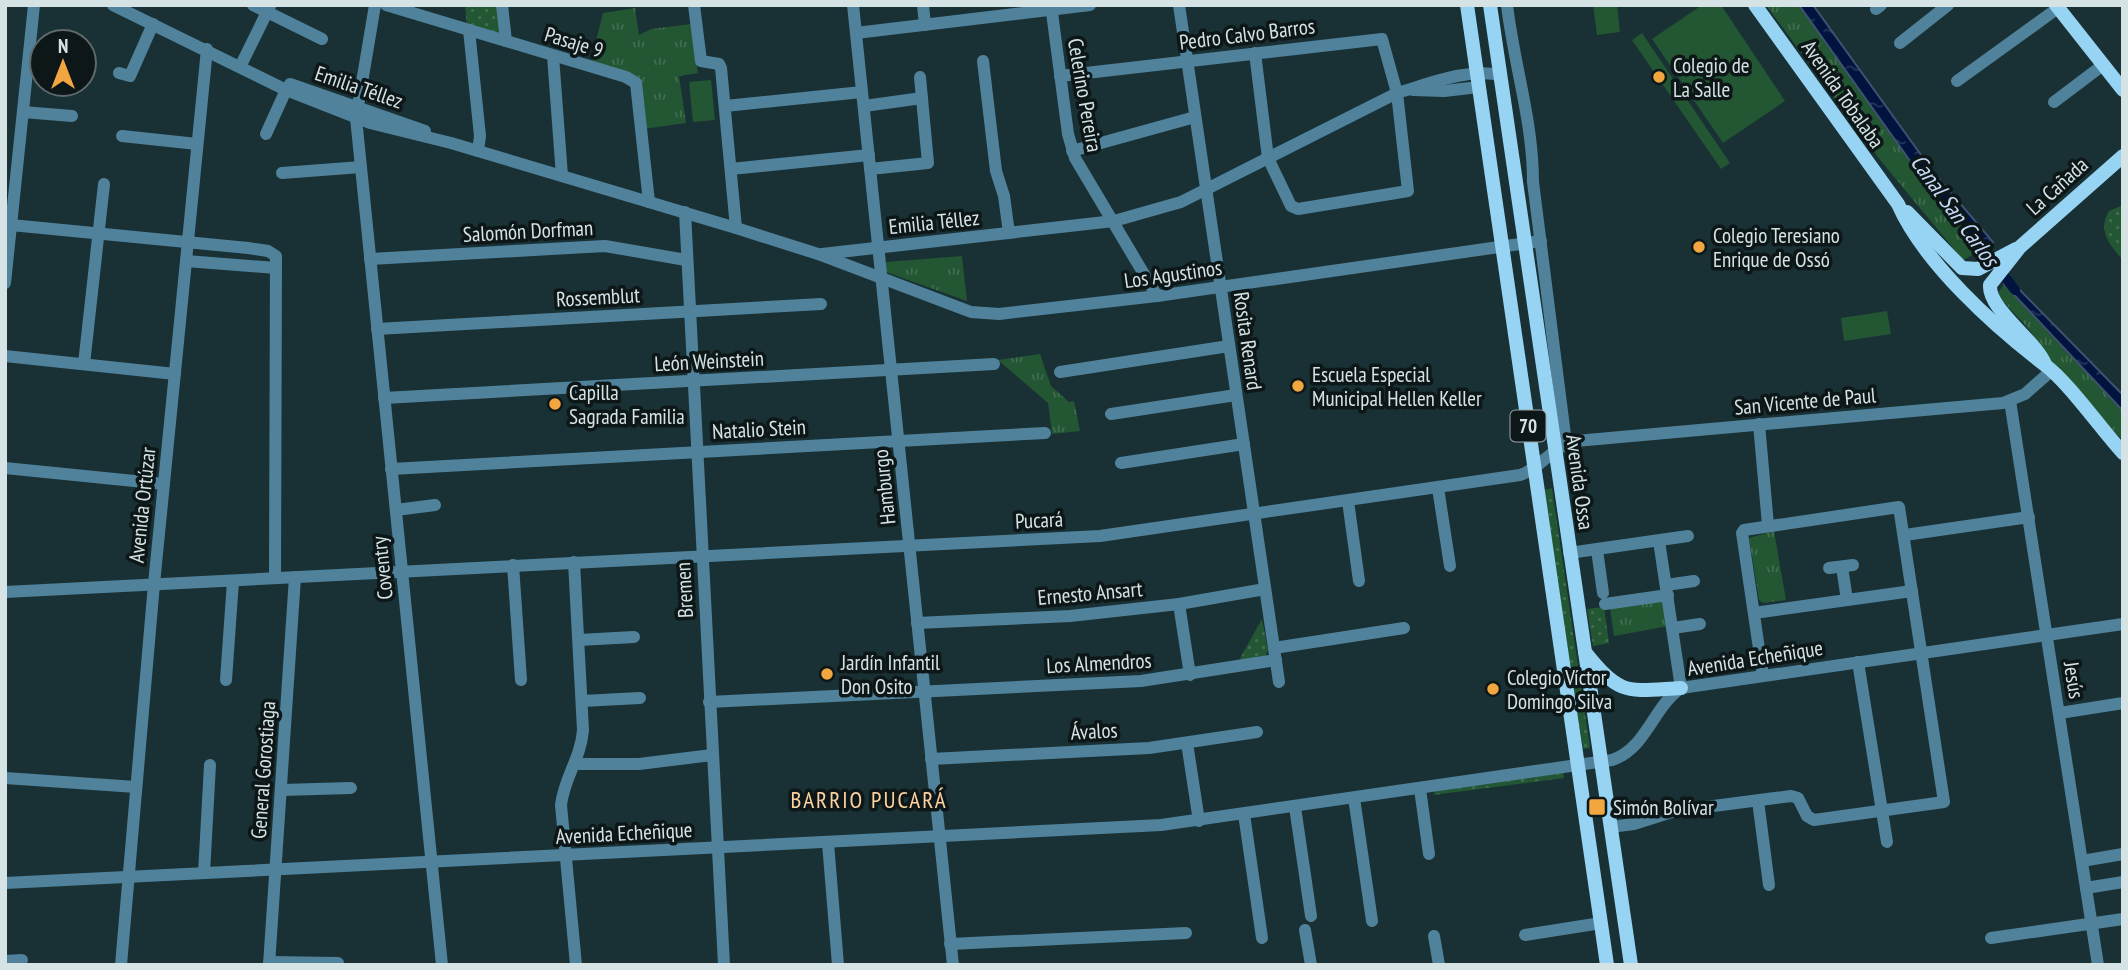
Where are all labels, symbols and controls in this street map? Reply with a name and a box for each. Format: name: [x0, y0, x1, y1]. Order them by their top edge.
street label: Pedro Calvo Barros: [1178, 12, 1316, 56]
street label: Pasaje 9: [541, 20, 607, 64]
north arrow: [28, 28, 98, 98]
text: N: [58, 34, 68, 58]
street label: Avenida Tobalaba: [1796, 35, 1890, 153]
street label: Celerino Pereira: [1062, 36, 1108, 154]
place label: Colegio de La Salle: [1673, 52, 1749, 103]
street label: Emilia Téllez: [312, 59, 406, 115]
marker: Colegio de La Salle: [1651, 69, 1667, 85]
water label: Canal San Carlos: [1905, 148, 2007, 274]
street label: La Cañada: [2020, 151, 2094, 221]
street label: Emilia Téllez: [887, 204, 981, 240]
street label: Salomón Dorfman: [462, 214, 594, 248]
place label: Colegio Teresiano Enrique de Ossó: [1713, 222, 1840, 273]
marker: Colegio Teresiano Enrique de Ossó: [1691, 239, 1707, 255]
street label: Los Agustinos: [1122, 254, 1224, 294]
street label: Rossemblut: [555, 281, 641, 313]
street label: Rosita Renard: [1228, 290, 1268, 392]
street label: León Weinstein: [654, 345, 764, 377]
place label: Escuela Especial Municipal Hellen Keller: [1312, 361, 1482, 412]
marker: Escuela Especial Municipal Hellen Keller: [1290, 378, 1306, 394]
place label: Capilla Sagrada Familia: [569, 379, 685, 430]
street label: San Vicente de Paul: [1733, 381, 1877, 421]
marker: Capilla Sagrada Familia: [547, 396, 563, 412]
road number: 70: [1510, 410, 1546, 442]
street label: Natalio Stein: [711, 413, 807, 445]
street label: Avenida Ossa: [1560, 433, 1600, 531]
street label: Avenida Ortúzar: [122, 446, 162, 564]
street label: Hamburgo: [867, 448, 901, 526]
street label: Pucará: [1014, 505, 1064, 535]
street label: Coventry: [365, 535, 399, 601]
street label: Bremen: [669, 561, 699, 619]
street label: Ernesto Ansart: [1037, 575, 1144, 611]
street label: Avenida Echeñique: [1685, 634, 1825, 682]
street label: Los Almendros: [1046, 647, 1152, 679]
place label: Jardín Infantil Don Osito: [840, 649, 940, 700]
street label: Jesús: [2058, 659, 2090, 700]
place label: Colegio Víctor Domingo Silva: [1507, 664, 1612, 715]
marker: Jardín Infantil Don Osito: [819, 666, 835, 682]
marker: Colegio Víctor Domingo Silva: [1485, 681, 1501, 697]
street label: General Gorostiaga: [245, 700, 281, 840]
street label: Ávalos: [1070, 716, 1118, 746]
district label: BARRIO PUCARÁ: [790, 785, 948, 814]
place label: Simón Bolívar: [1613, 794, 1714, 821]
marker: Simón Bolívar: [1587, 797, 1607, 817]
street label: Avenida Echeñique: [555, 816, 693, 850]

